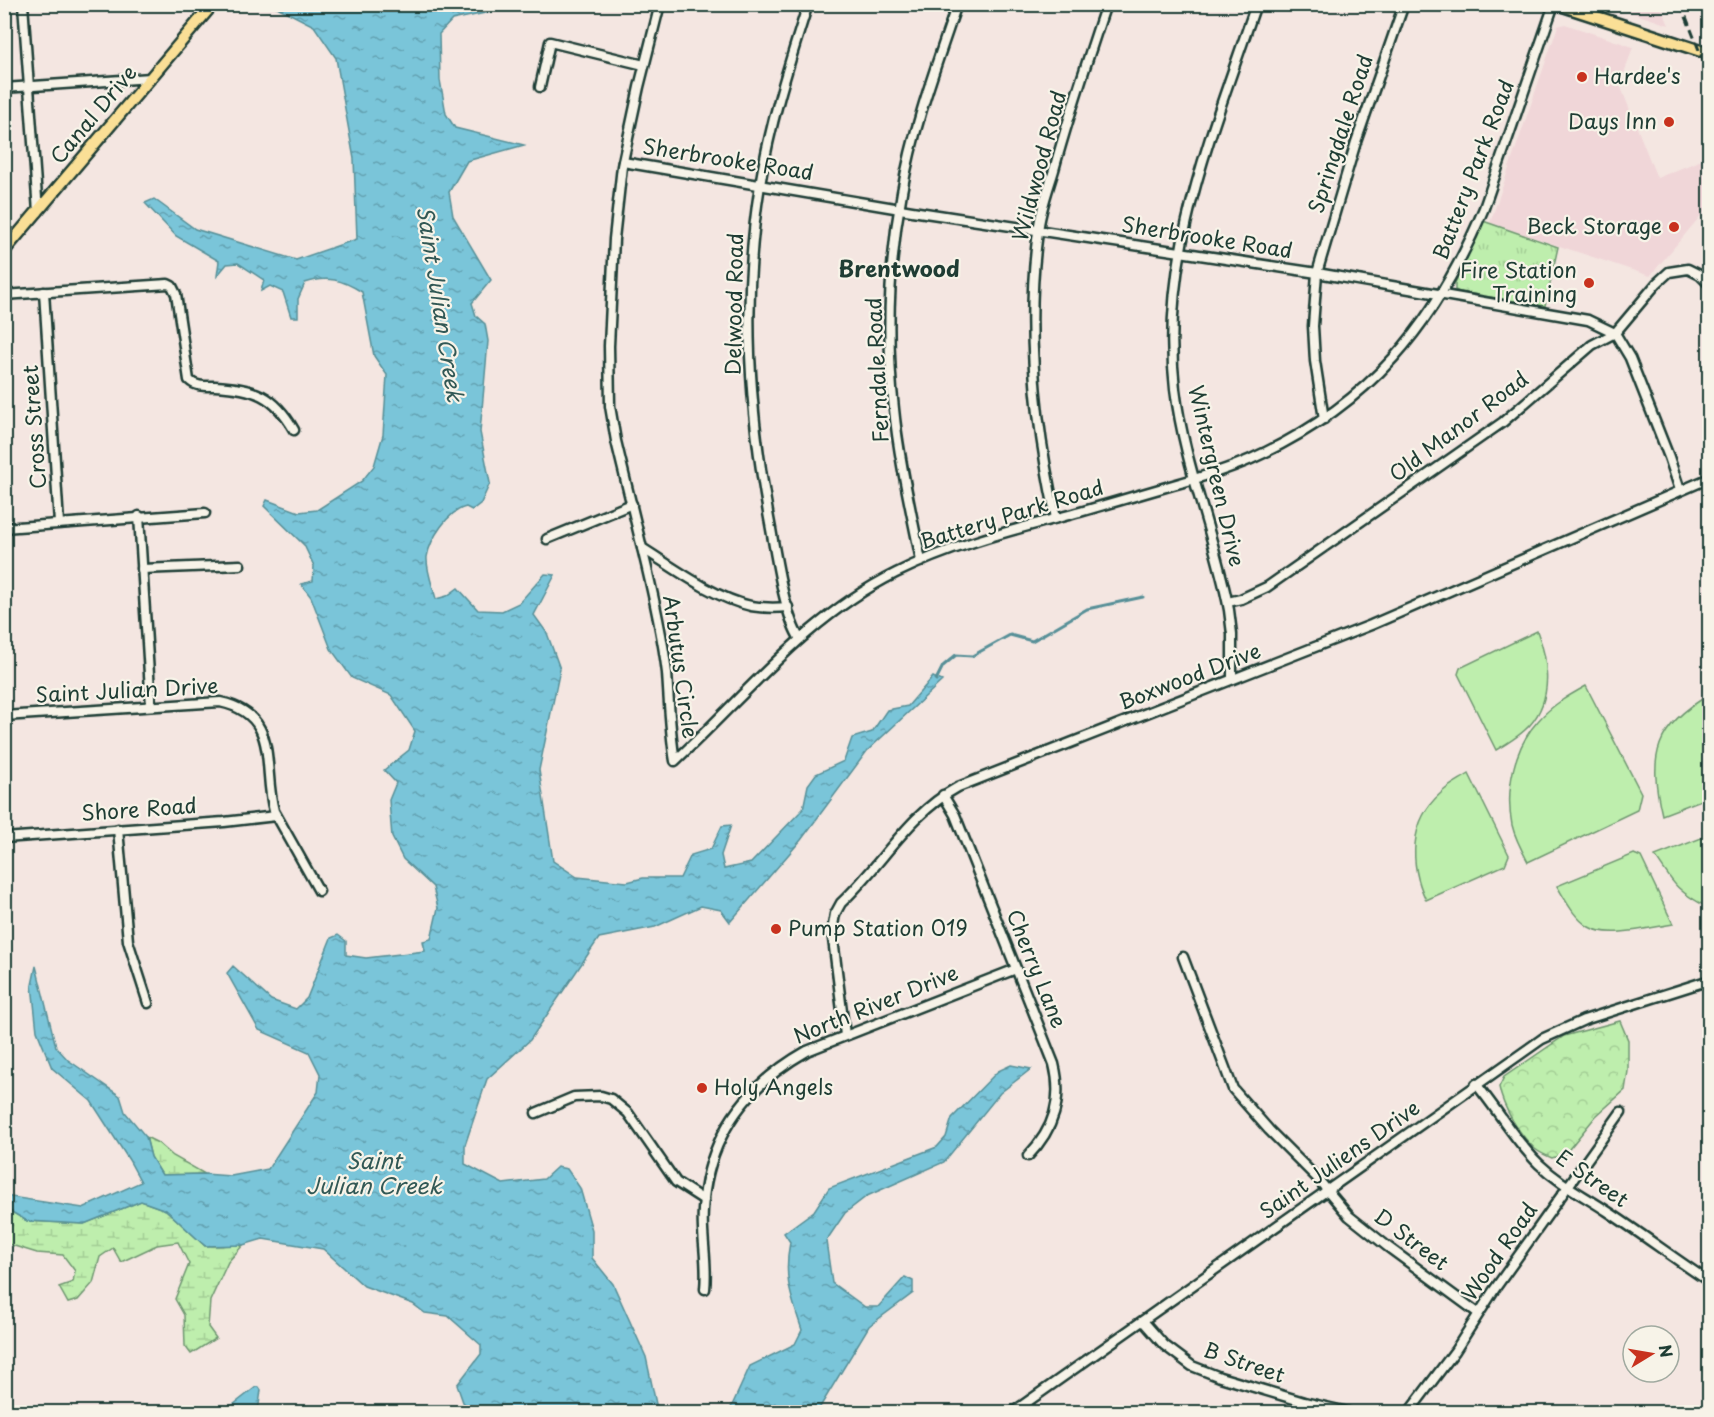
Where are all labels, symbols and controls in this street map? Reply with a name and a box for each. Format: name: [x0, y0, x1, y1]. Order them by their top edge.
street label: Springdale Road: [1298, 50, 1380, 217]
street label: Canal Drive: [41, 57, 144, 170]
place label: Hardee's: [1594, 59, 1681, 91]
marker: Hardee's: [1575, 70, 1589, 84]
street label: Battery Park Road: [1423, 75, 1521, 264]
street label: Wildwood Road: [1003, 87, 1074, 244]
place label: Days Inn: [1568, 104, 1657, 136]
marker: Days Inn: [1662, 115, 1676, 129]
street label: Sherbrooke Road: [641, 129, 816, 187]
water label: Saint Julian Creek: [410, 204, 473, 405]
street label: Sherbrooke Road: [1120, 207, 1295, 265]
place label: Beck Storage: [1526, 209, 1662, 241]
marker: Beck Storage: [1667, 220, 1681, 234]
street label: Delwood Road: [716, 233, 750, 375]
district label: Brentwood: [838, 251, 960, 284]
place label: Fire Station Training: [1460, 253, 1577, 309]
marker: Fire Station Training: [1582, 276, 1596, 290]
street label: Ferndale Road: [856, 297, 896, 444]
street label: Old Manor Road: [1381, 362, 1534, 489]
street label: Cross Street: [13, 364, 53, 490]
street label: Wintergreen Drive: [1182, 382, 1254, 569]
street label: Battery Park Road: [916, 470, 1107, 556]
street label: Arbutus Circle: [656, 593, 708, 740]
street label: Boxwood Drive: [1114, 633, 1265, 717]
street label: Saint Julian Drive: [35, 668, 219, 710]
street label: Shore Road: [80, 788, 198, 828]
street label: Cherry Lane: [999, 904, 1076, 1033]
place label: Pump Station 019: [788, 911, 968, 943]
marker: Pump Station 019: [769, 922, 783, 936]
street label: North River Drive: [788, 955, 962, 1051]
place label: Holy Angels: [714, 1070, 833, 1102]
marker: Holy Angels: [695, 1081, 709, 1095]
street label: Saint Juliens Drive: [1252, 1091, 1426, 1226]
street label: E Street: [1550, 1141, 1636, 1214]
water label: Saint Julian Creek: [306, 1143, 444, 1201]
street label: Wood Road: [1453, 1195, 1544, 1307]
street label: D Street: [1368, 1200, 1456, 1277]
north arrow: [1621, 1324, 1681, 1384]
street label: B Street: [1200, 1332, 1290, 1390]
text: N: [1654, 1342, 1680, 1359]

